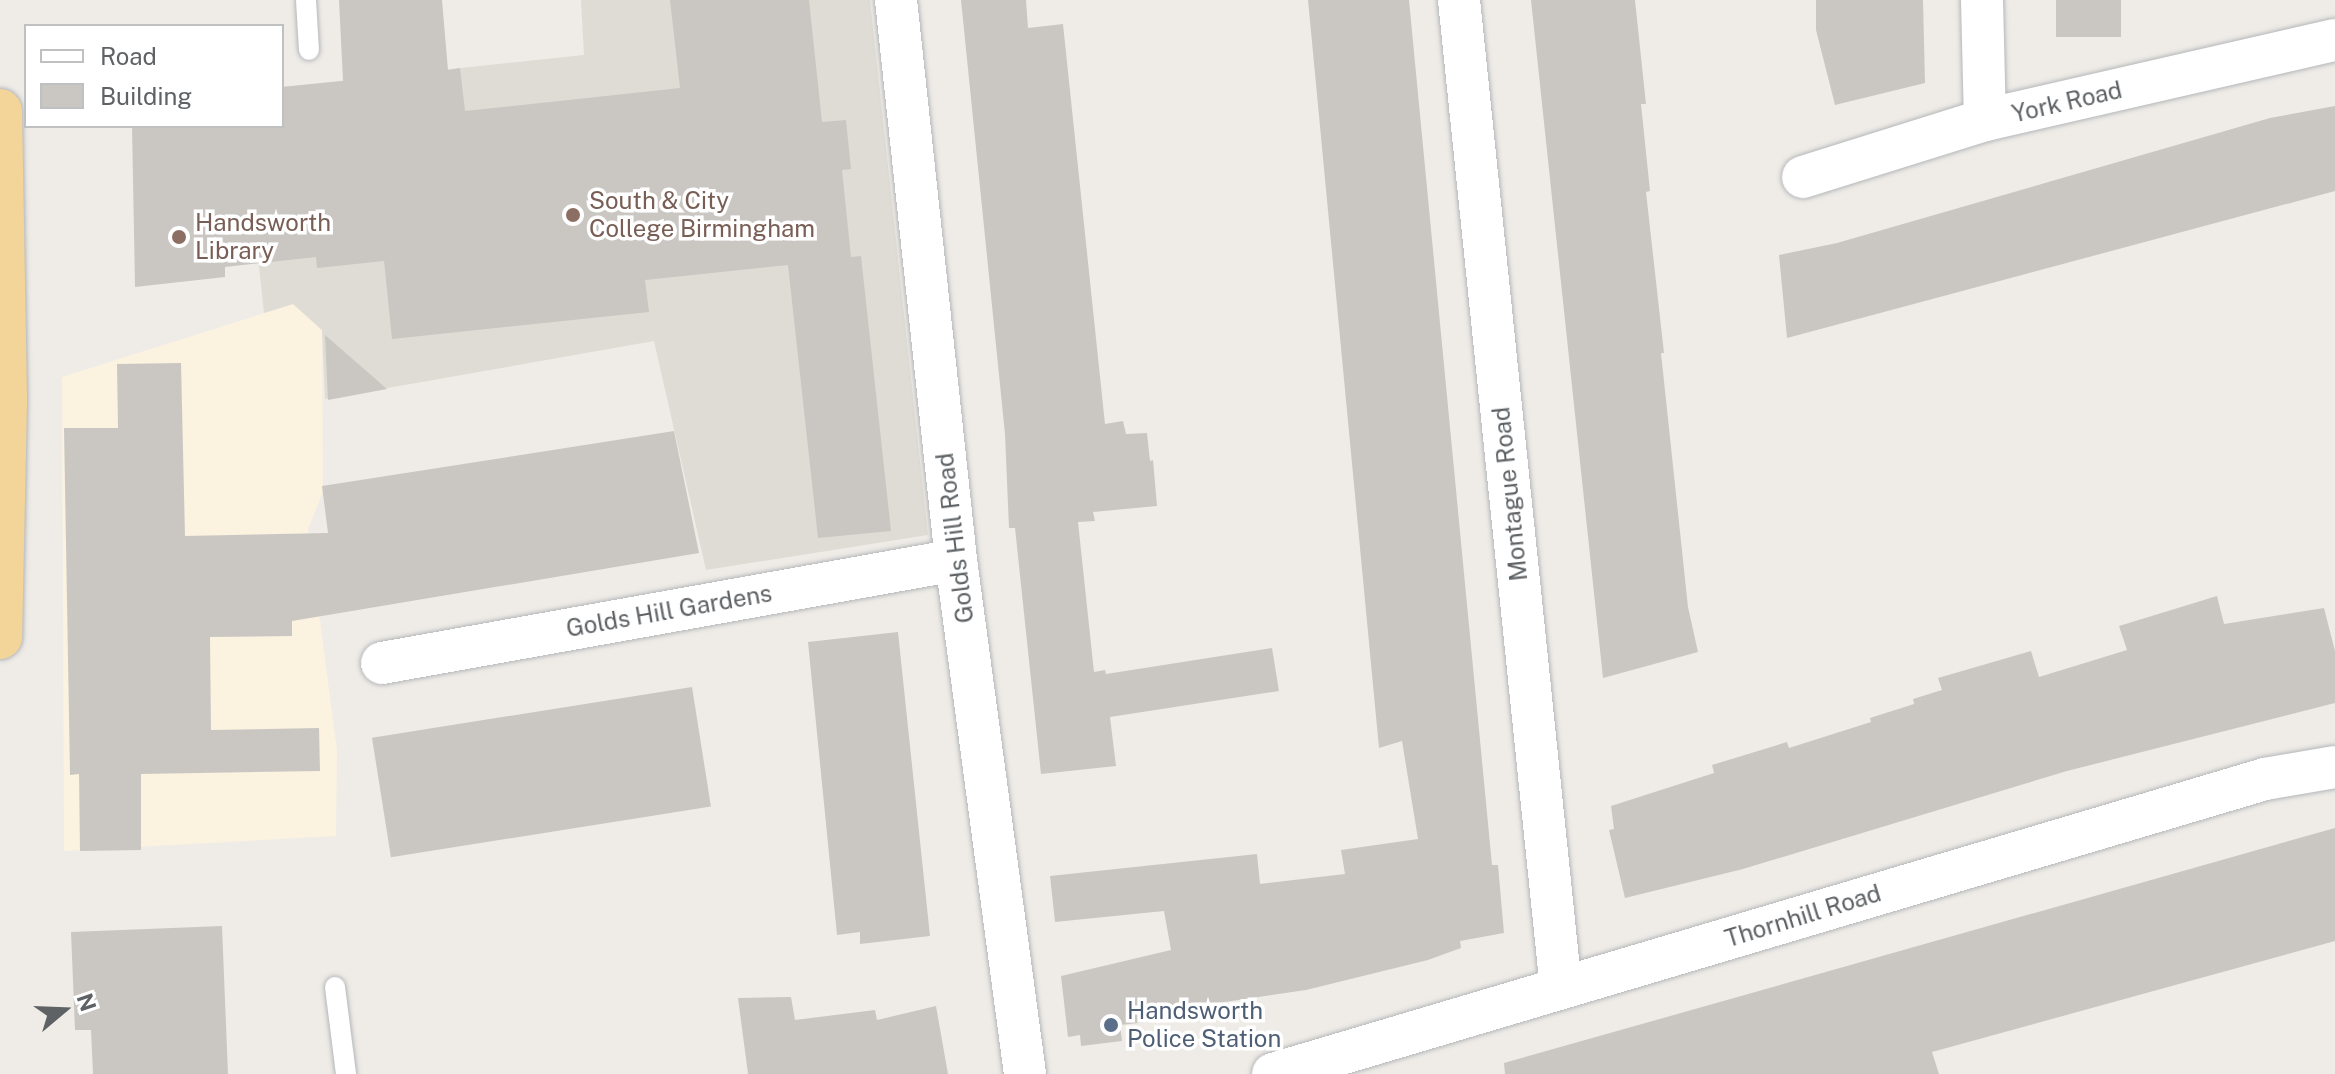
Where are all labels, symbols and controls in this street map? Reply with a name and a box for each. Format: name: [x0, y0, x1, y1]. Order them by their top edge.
legend: [24, 24, 284, 128]
text: Road: [100, 42, 157, 70]
street label: York Road: [2009, 75, 2125, 129]
text: Building: [100, 82, 192, 110]
place label: South & City College Birmingham: [589, 187, 815, 243]
marker: South & City College Birmingham: [564, 206, 582, 224]
place label: Handsworth Library: [195, 209, 331, 265]
marker: Handsworth Library: [170, 228, 188, 246]
street label: Montague Road: [1487, 405, 1533, 583]
street label: Golds Hill Road: [930, 451, 980, 625]
street label: Golds Hill Gardens: [564, 579, 774, 643]
street label: Thornhill Road: [1721, 879, 1885, 953]
north arrow: [24, 970, 104, 1050]
text: N: [72, 990, 102, 1015]
place label: Handsworth Police Station: [1127, 997, 1281, 1053]
marker: Handsworth Police Station: [1102, 1016, 1120, 1034]

